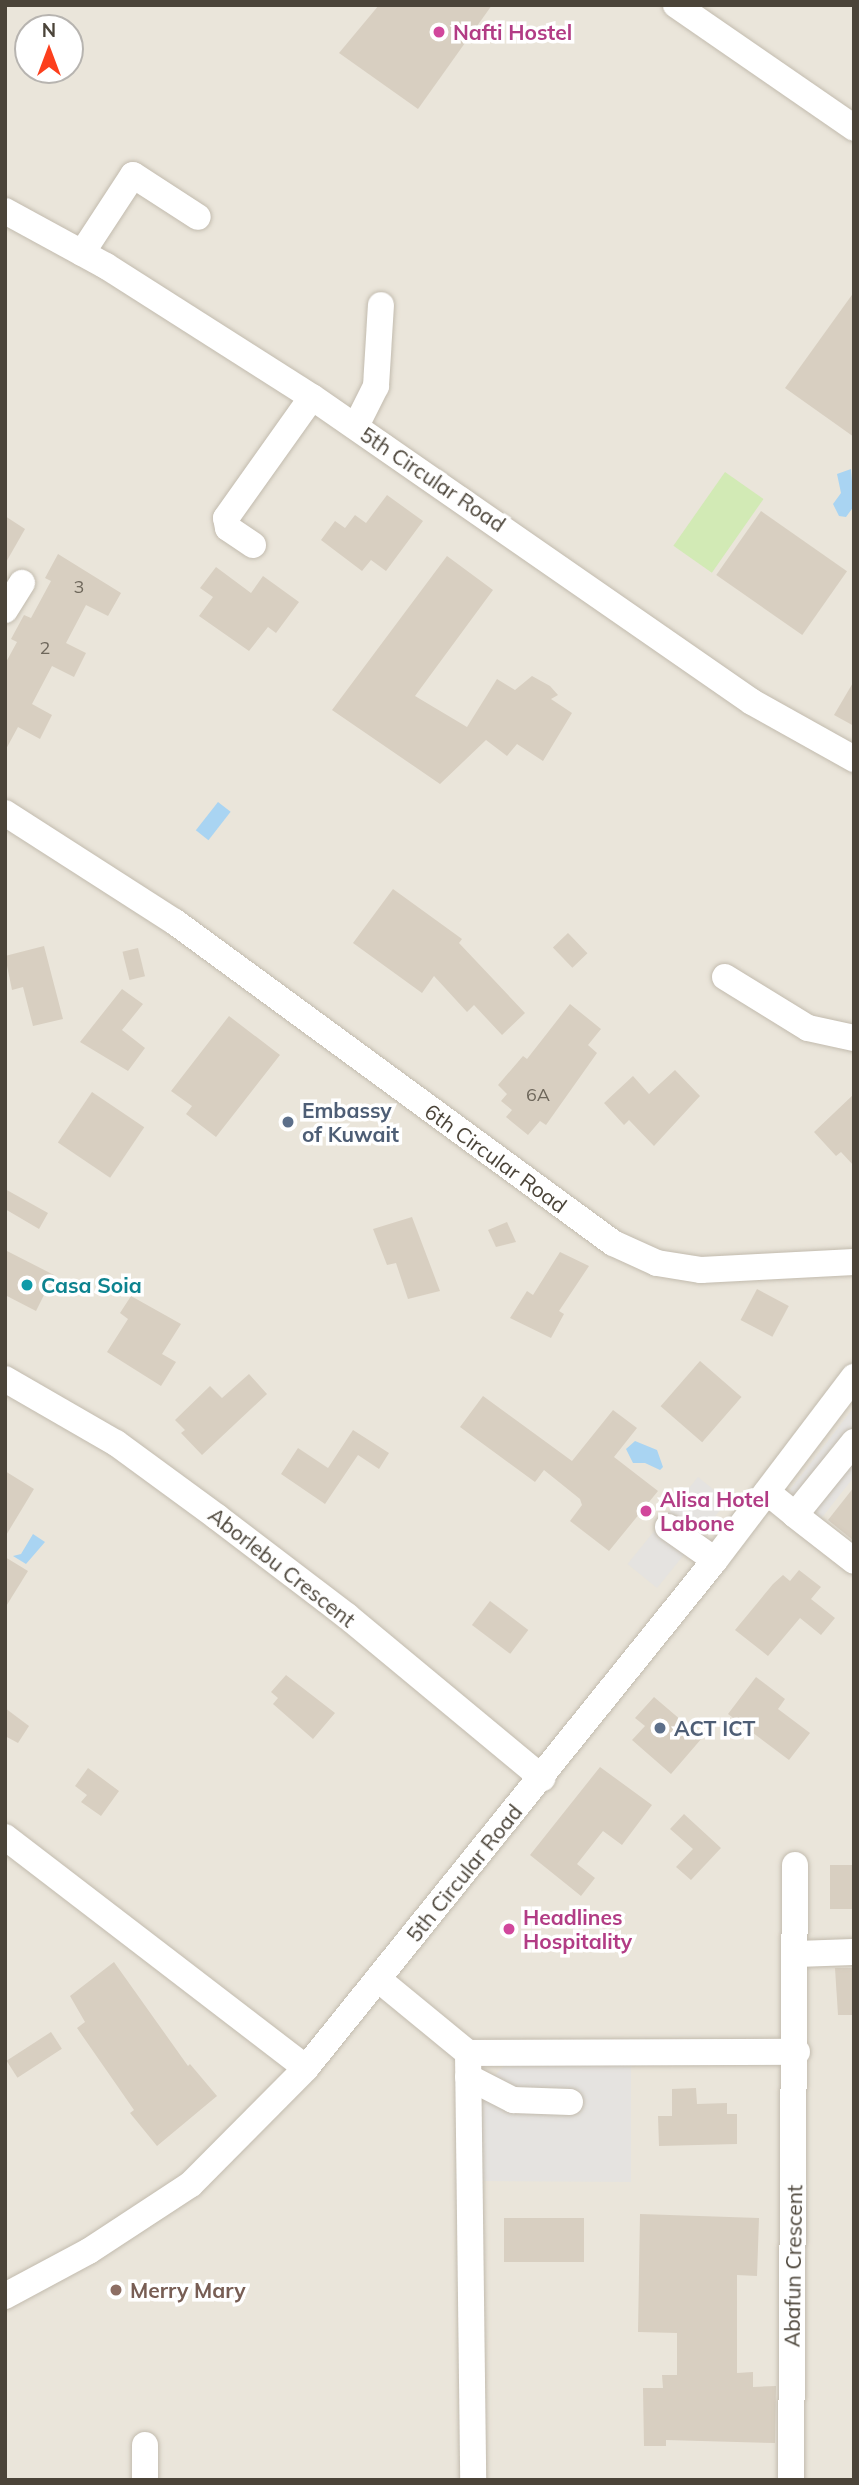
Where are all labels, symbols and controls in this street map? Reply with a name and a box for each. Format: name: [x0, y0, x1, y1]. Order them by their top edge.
north arrow: [14, 14, 84, 84]
text: N: [42, 18, 56, 42]
place label: Nafti Hostel: [453, 19, 572, 45]
marker: Nafti Hostel: [431, 24, 447, 40]
street label: 5th Circular Road: [356, 421, 510, 537]
house number: 3: [74, 576, 84, 598]
house number: 2: [40, 637, 50, 659]
house number: 6A: [526, 1084, 550, 1106]
place label: Embassy of Kuwait: [302, 1097, 399, 1147]
street label: 6th Circular Road: [420, 1098, 572, 1218]
marker: Embassy of Kuwait: [280, 1114, 296, 1130]
place label: Casa Soia: [41, 1272, 142, 1298]
marker: Casa Soia: [19, 1277, 35, 1293]
place label: Alisa Hotel Labone: [660, 1486, 769, 1536]
street label: Aborlebu Crescent: [204, 1502, 360, 1632]
marker: Alisa Hotel Labone: [638, 1503, 654, 1519]
place label: ACT ICT: [674, 1715, 756, 1741]
marker: ACT ICT: [652, 1720, 668, 1736]
street label: 5th Circular Road: [401, 1799, 527, 1947]
place label: Headlines Hospitality: [523, 1904, 632, 1954]
marker: Headlines Hospitality: [501, 1921, 517, 1937]
street label: Abafun Crescent: [779, 2184, 807, 2348]
place label: Merry Mary: [130, 2277, 246, 2303]
marker: Merry Mary: [108, 2282, 124, 2298]

